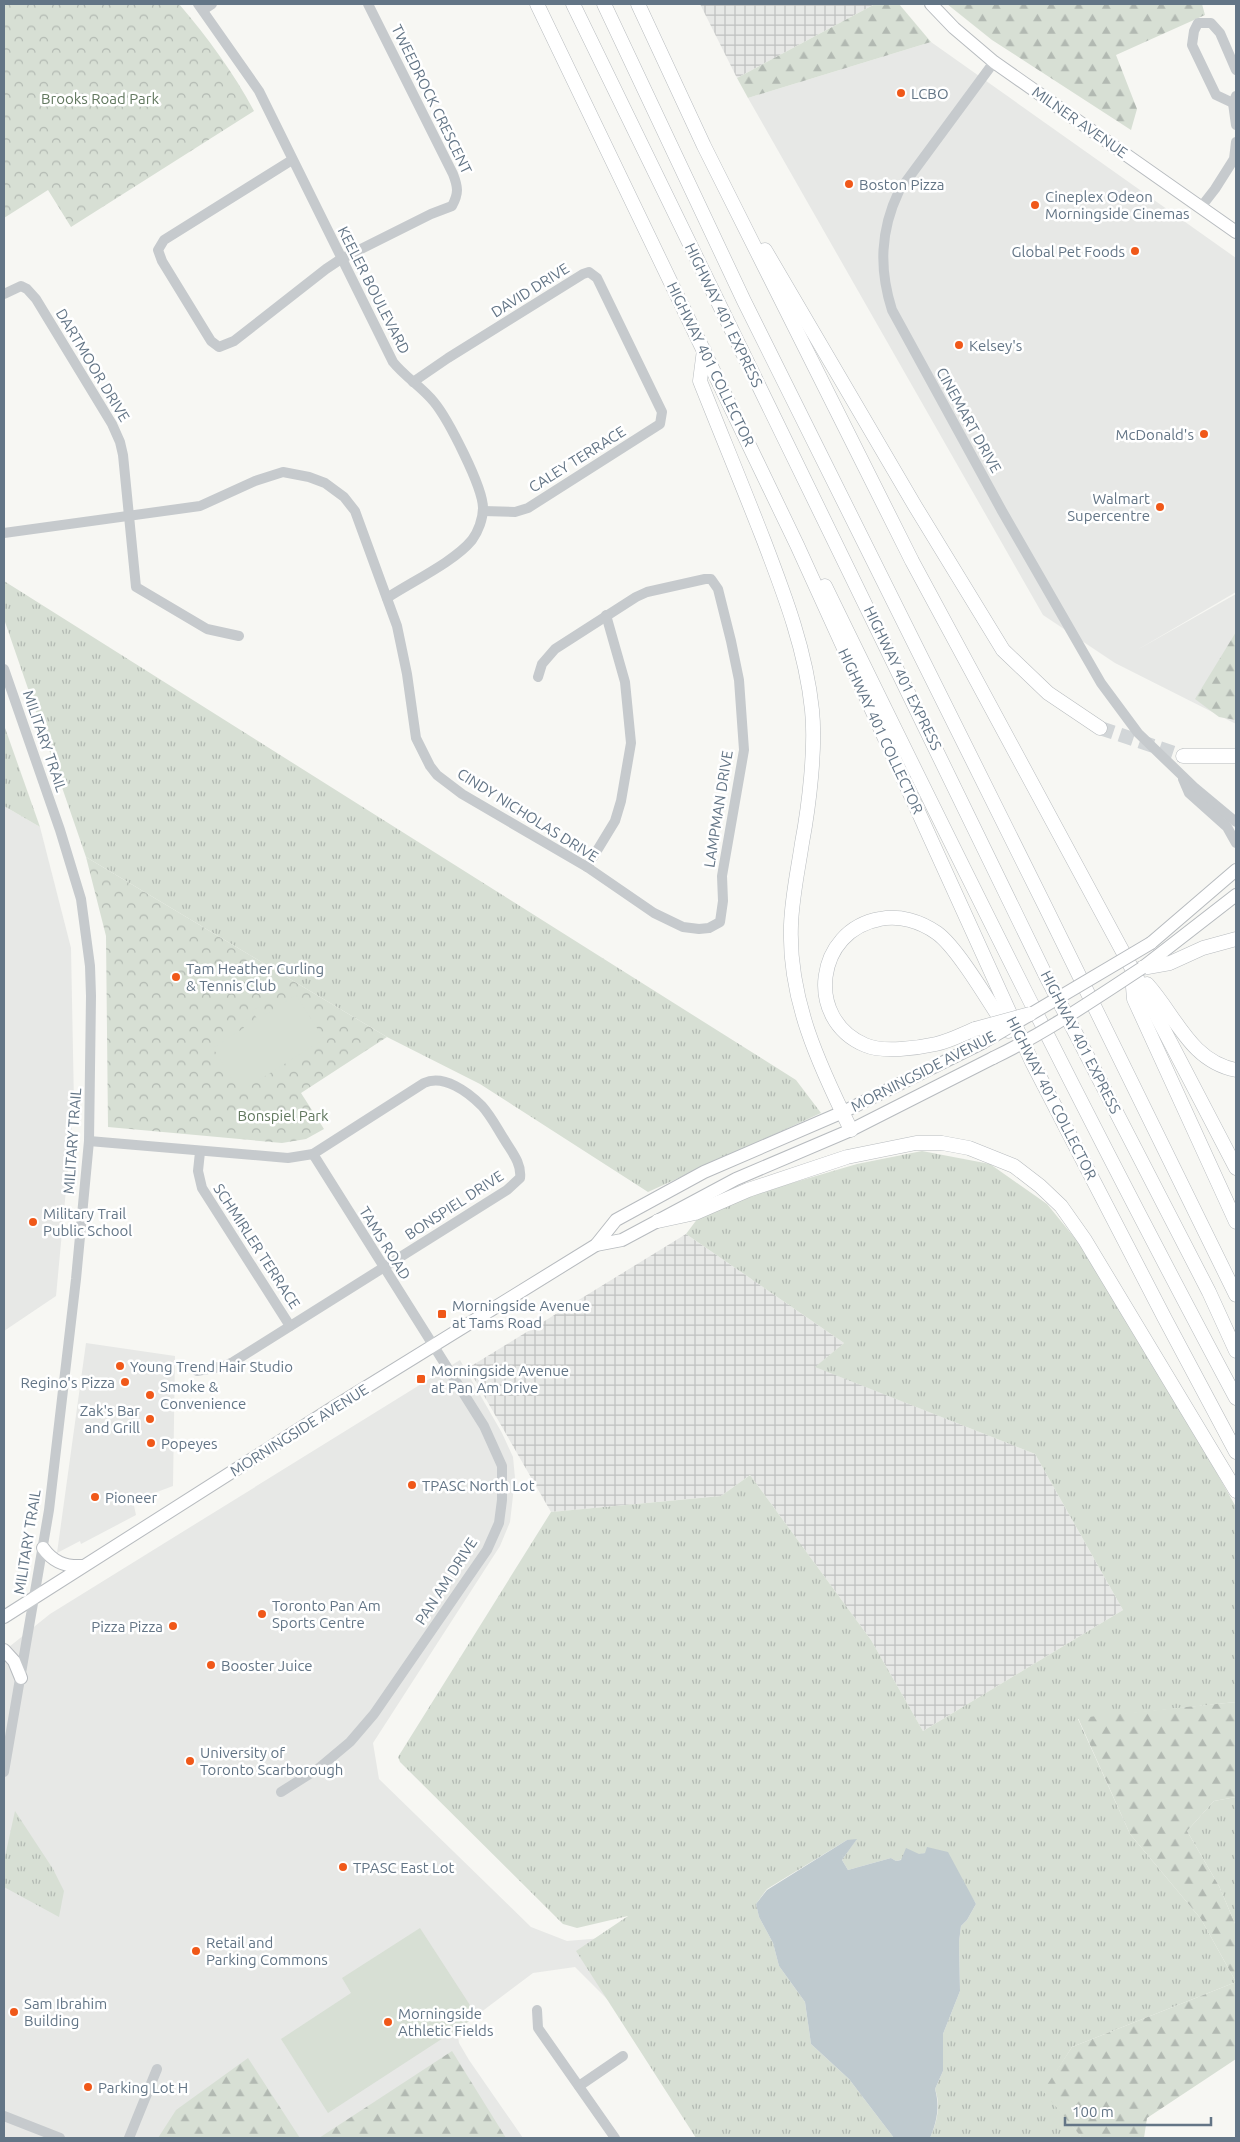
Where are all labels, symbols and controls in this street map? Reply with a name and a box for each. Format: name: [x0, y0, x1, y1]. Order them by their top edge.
street label: TWEEDROCK CRESCENT: [388, 22, 476, 177]
street label: MILNER AVENUE: [1029, 83, 1131, 161]
place label: LCBO: [911, 85, 949, 102]
marker: LCBO: [895, 87, 907, 99]
park label: Brooks Road Park: [41, 90, 159, 107]
place label: Boston Pizza: [859, 176, 945, 193]
marker: Boston Pizza: [843, 178, 855, 190]
place label: Cineplex Odeon Morningside Cinemas: [1045, 188, 1189, 222]
marker: Cineplex Odeon Morningside Cinemas: [1029, 199, 1041, 211]
street label: KEELER BOULEVARD: [334, 223, 414, 357]
street label: HIGHWAY 401 EXPRESS: [682, 240, 766, 390]
place label: Global Pet Foods: [1012, 243, 1125, 260]
marker: Global Pet Foods: [1129, 245, 1141, 257]
street label: DAVID DRIVE: [488, 259, 572, 321]
street label: HIGHWAY 401 COLLECTOR: [664, 279, 758, 449]
street label: DARTMOOR DRIVE: [53, 305, 133, 425]
place label: Kelsey's: [969, 337, 1022, 354]
marker: Kelsey's: [953, 339, 965, 351]
street label: CINEMART DRIVE: [933, 364, 1005, 476]
street label: CALEY TERRACE: [526, 422, 628, 496]
place label: McDonald's: [1116, 426, 1194, 443]
marker: McDonald's: [1198, 428, 1210, 440]
place label: Walmart Supercentre: [1067, 490, 1150, 524]
marker: Walmart Supercentre: [1154, 501, 1166, 513]
street label: HIGHWAY 401 EXPRESS: [861, 603, 945, 753]
street label: HIGHWAY 401 COLLECTOR: [835, 646, 927, 816]
street label: MILITARY TRAIL: [20, 688, 70, 794]
street label: LAMPMAN DRIVE: [700, 749, 736, 869]
street label: CINDY NICHOLAS DRIVE: [454, 765, 602, 865]
place label: Tam Heather Curling & Tennis Club: [186, 960, 324, 994]
street label: HIGHWAY 401 EXPRESS: [1038, 968, 1125, 1116]
marker: Tam Heather Curling & Tennis Club: [170, 971, 182, 983]
street label: HIGHWAY 401 COLLECTOR: [1003, 1014, 1101, 1182]
street label: MORNINGSIDE AVENUE: [848, 1027, 998, 1115]
street label: MILITARY TRAIL: [60, 1087, 84, 1195]
park label: Bonspiel Park: [237, 1107, 329, 1124]
street label: BONSPIEL DRIVE: [402, 1167, 506, 1243]
street label: SCHMIRLER TERRACE: [210, 1180, 304, 1312]
street label: TAMS ROAD: [356, 1203, 414, 1283]
place label: Military Trail Public School: [43, 1205, 132, 1239]
marker: Military Trail Public School: [27, 1216, 39, 1228]
place label: Morningside Avenue at Tams Road: [452, 1297, 590, 1331]
marker: Morningside Avenue at Tams Road: [436, 1308, 448, 1320]
place label: Young Trend Hair Studio: [130, 1358, 293, 1375]
marker: Young Trend Hair Studio: [114, 1360, 126, 1372]
place label: Morningside Avenue at Pan Am Drive: [431, 1362, 569, 1396]
marker: Morningside Avenue at Pan Am Drive: [415, 1373, 427, 1385]
place label: Regino's Pizza: [20, 1374, 115, 1391]
marker: Regino's Pizza: [119, 1376, 131, 1388]
place label: Smoke & Convenience: [160, 1378, 246, 1412]
street label: MORNINGSIDE AVENUE: [227, 1380, 371, 1480]
marker: Smoke & Convenience: [144, 1389, 156, 1401]
place label: Zak's Bar and Grill: [80, 1402, 140, 1436]
marker: Zak's Bar and Grill: [144, 1413, 156, 1425]
place label: Popeyes: [161, 1435, 218, 1452]
marker: Popeyes: [145, 1437, 157, 1449]
place label: TPASC North Lot: [422, 1477, 535, 1494]
marker: TPASC North Lot: [406, 1479, 418, 1491]
street label: MILITARY TRAIL: [10, 1488, 44, 1596]
place label: Pioneer: [105, 1489, 158, 1506]
marker: Pioneer: [89, 1491, 101, 1503]
street label: PAN AM DRIVE: [412, 1534, 480, 1628]
place label: Toronto Pan Am Sports Centre: [272, 1597, 381, 1631]
marker: Toronto Pan Am Sports Centre: [256, 1608, 268, 1620]
place label: Pizza Pizza: [91, 1618, 163, 1635]
marker: Pizza Pizza: [167, 1620, 179, 1632]
place label: Booster Juice: [221, 1657, 313, 1674]
marker: Booster Juice: [205, 1659, 217, 1671]
place label: University of Toronto Scarborough: [200, 1744, 343, 1778]
marker: University of Toronto Scarborough: [184, 1755, 196, 1767]
place label: TPASC East Lot: [353, 1859, 455, 1876]
marker: TPASC East Lot: [337, 1861, 349, 1873]
place label: Retail and Parking Commons: [206, 1934, 328, 1968]
marker: Retail and Parking Commons: [190, 1945, 202, 1957]
place label: Sam Ibrahim Building: [24, 1995, 107, 2029]
place label: Morningside Athletic Fields: [398, 2005, 493, 2039]
marker: Sam Ibrahim Building: [8, 2006, 20, 2018]
marker: Morningside Athletic Fields: [382, 2016, 394, 2028]
place label: Parking Lot H: [98, 2079, 188, 2096]
marker: Parking Lot H: [82, 2081, 94, 2093]
scale bar: [1065, 2094, 1211, 2126]
text: 100 m: [1072, 2103, 1114, 2120]

